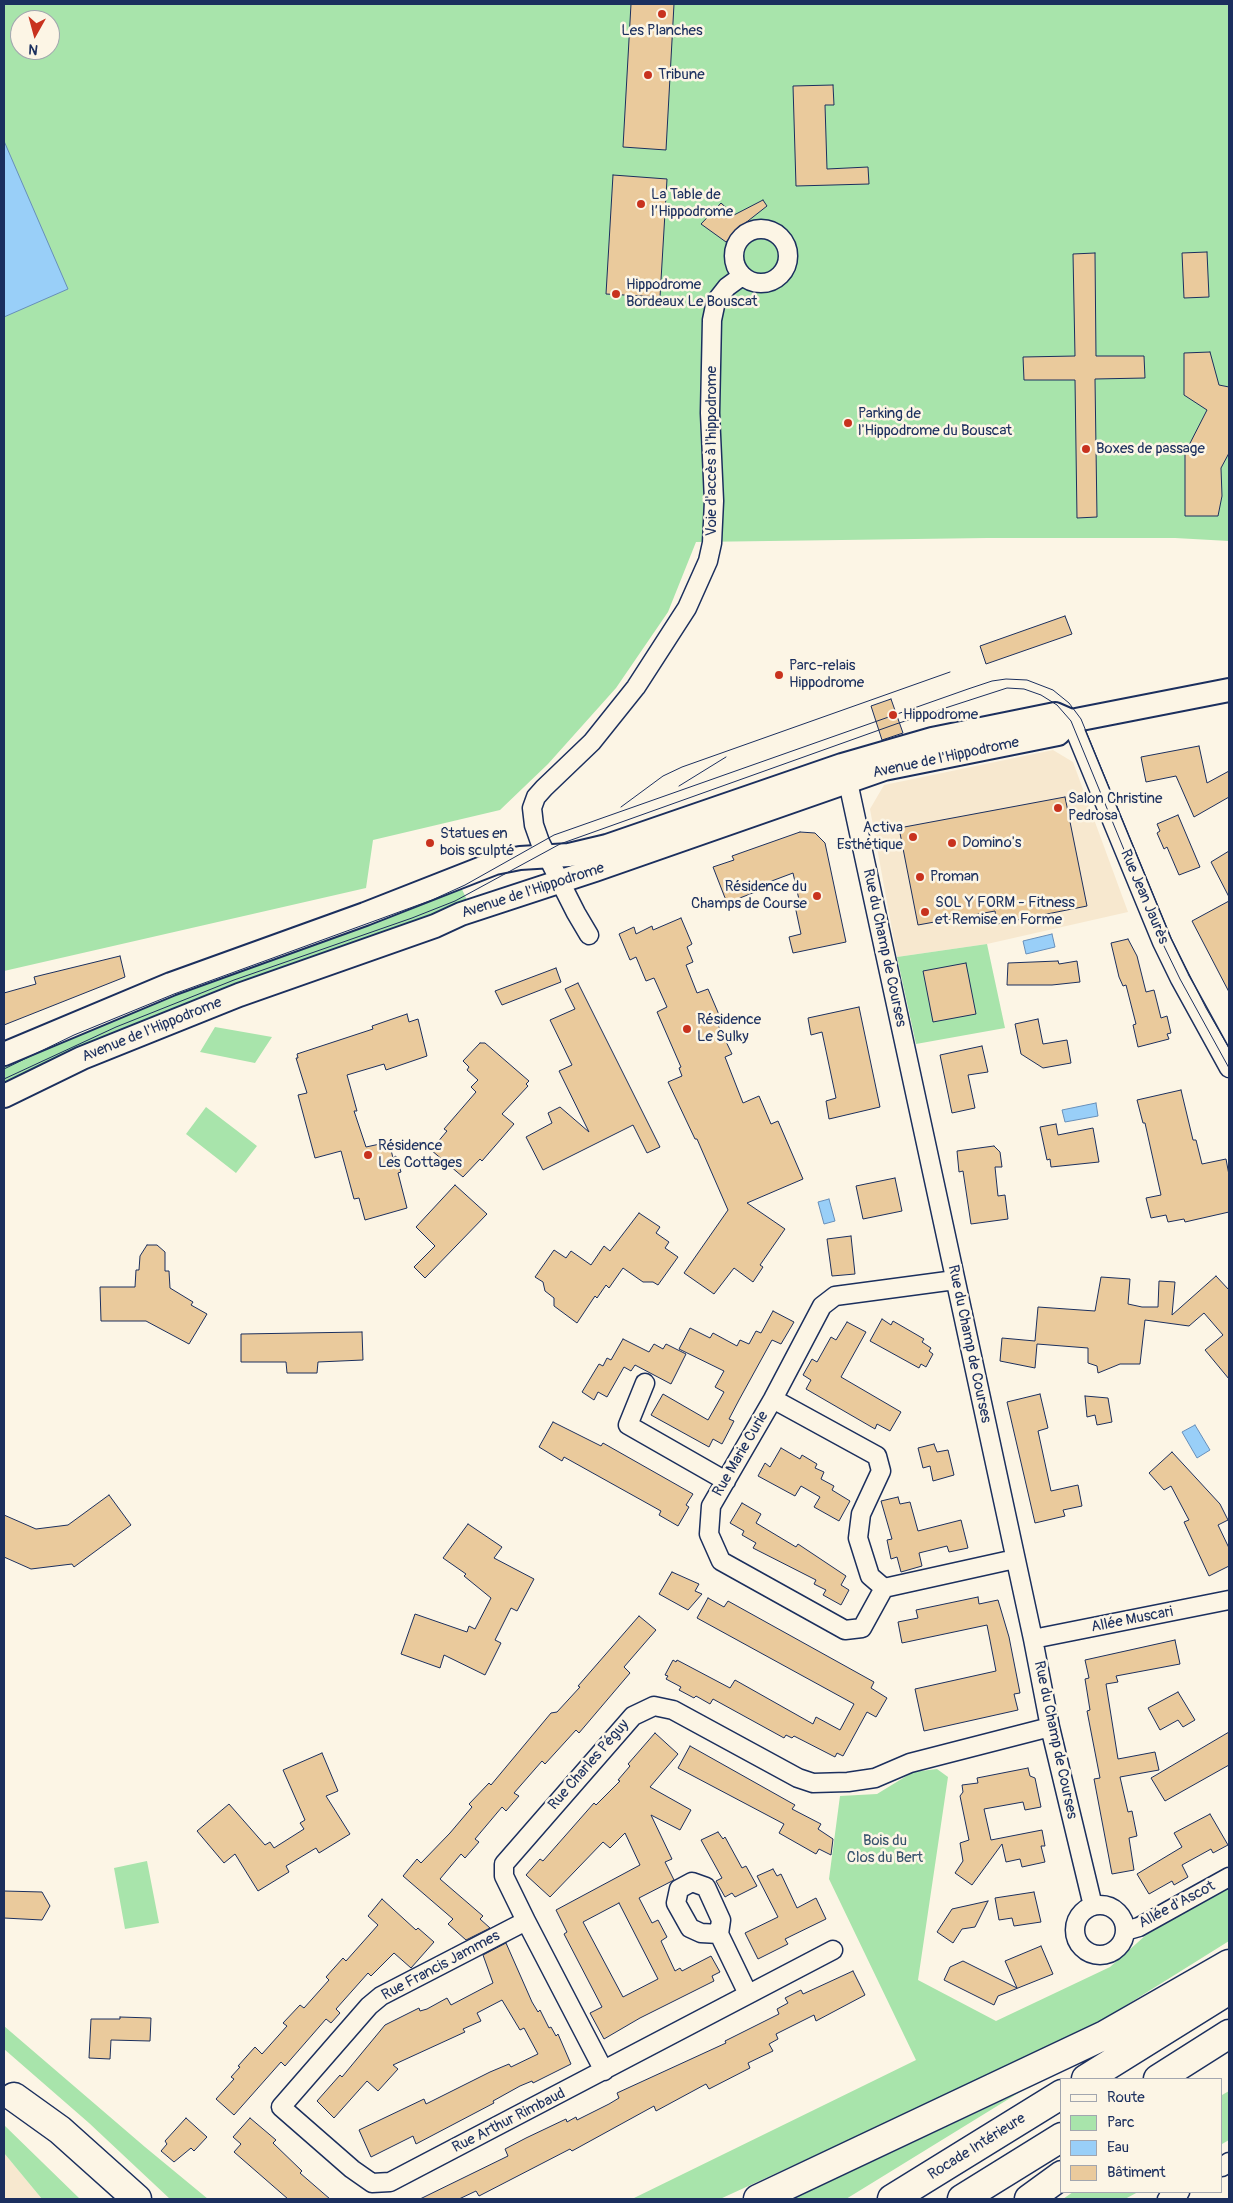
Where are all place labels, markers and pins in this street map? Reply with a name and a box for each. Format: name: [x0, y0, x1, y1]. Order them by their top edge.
marker: Les Planches: [656, 8, 668, 20]
place label: Les Planches: [621, 22, 703, 40]
place label: Tribune: [658, 66, 705, 84]
marker: Tribune: [642, 69, 654, 81]
place label: La Table de l’Hippodrome: [651, 186, 733, 221]
marker: La Table de l’Hippodrome: [635, 198, 647, 210]
place label: Hippodrome Bordeaux Le Bouscat: [626, 276, 758, 311]
marker: Hippodrome Bordeaux Le Bouscat: [610, 288, 622, 300]
place label: Parking de l'Hippodrome du Bouscat: [858, 405, 1012, 440]
marker: Parking de l'Hippodrome du Bouscat: [842, 417, 854, 429]
place label: Boxes de passage: [1096, 440, 1205, 458]
marker: Boxes de passage: [1080, 443, 1092, 455]
place label: Parc-relais Hippodrome: [789, 657, 864, 692]
marker: Parc-relais Hippodrome: [773, 669, 785, 681]
place label: Hippodrome: [903, 706, 978, 724]
marker: Hippodrome: [887, 709, 899, 721]
place label: Salon Christine Pedrosa: [1068, 790, 1162, 825]
marker: Salon Christine Pedrosa: [1052, 802, 1064, 814]
place label: Activa Esthétique: [837, 819, 903, 854]
place label: Statues en bois sculpté: [440, 825, 515, 860]
marker: Activa Esthétique: [907, 831, 919, 843]
place label: Domino's: [962, 834, 1021, 852]
marker: Statues en bois sculpté: [424, 837, 436, 849]
marker: Domino's: [946, 837, 958, 849]
place label: Proman: [930, 868, 979, 886]
marker: Proman: [914, 871, 926, 883]
place label: Résidence du Champs de Course: [691, 878, 807, 913]
marker: Résidence du Champs de Course: [811, 890, 823, 902]
place label: SOL Y FORM - Fitness et Remise en Forme: [935, 894, 1075, 929]
marker: SOL Y FORM - Fitness et Remise en Forme: [919, 906, 931, 918]
place label: Résidence Le Sulky: [697, 1011, 761, 1046]
marker: Résidence Le Sulky: [681, 1023, 693, 1035]
place label: Résidence Les Cottages: [378, 1137, 462, 1172]
marker: Résidence Les Cottages: [362, 1149, 374, 1161]

